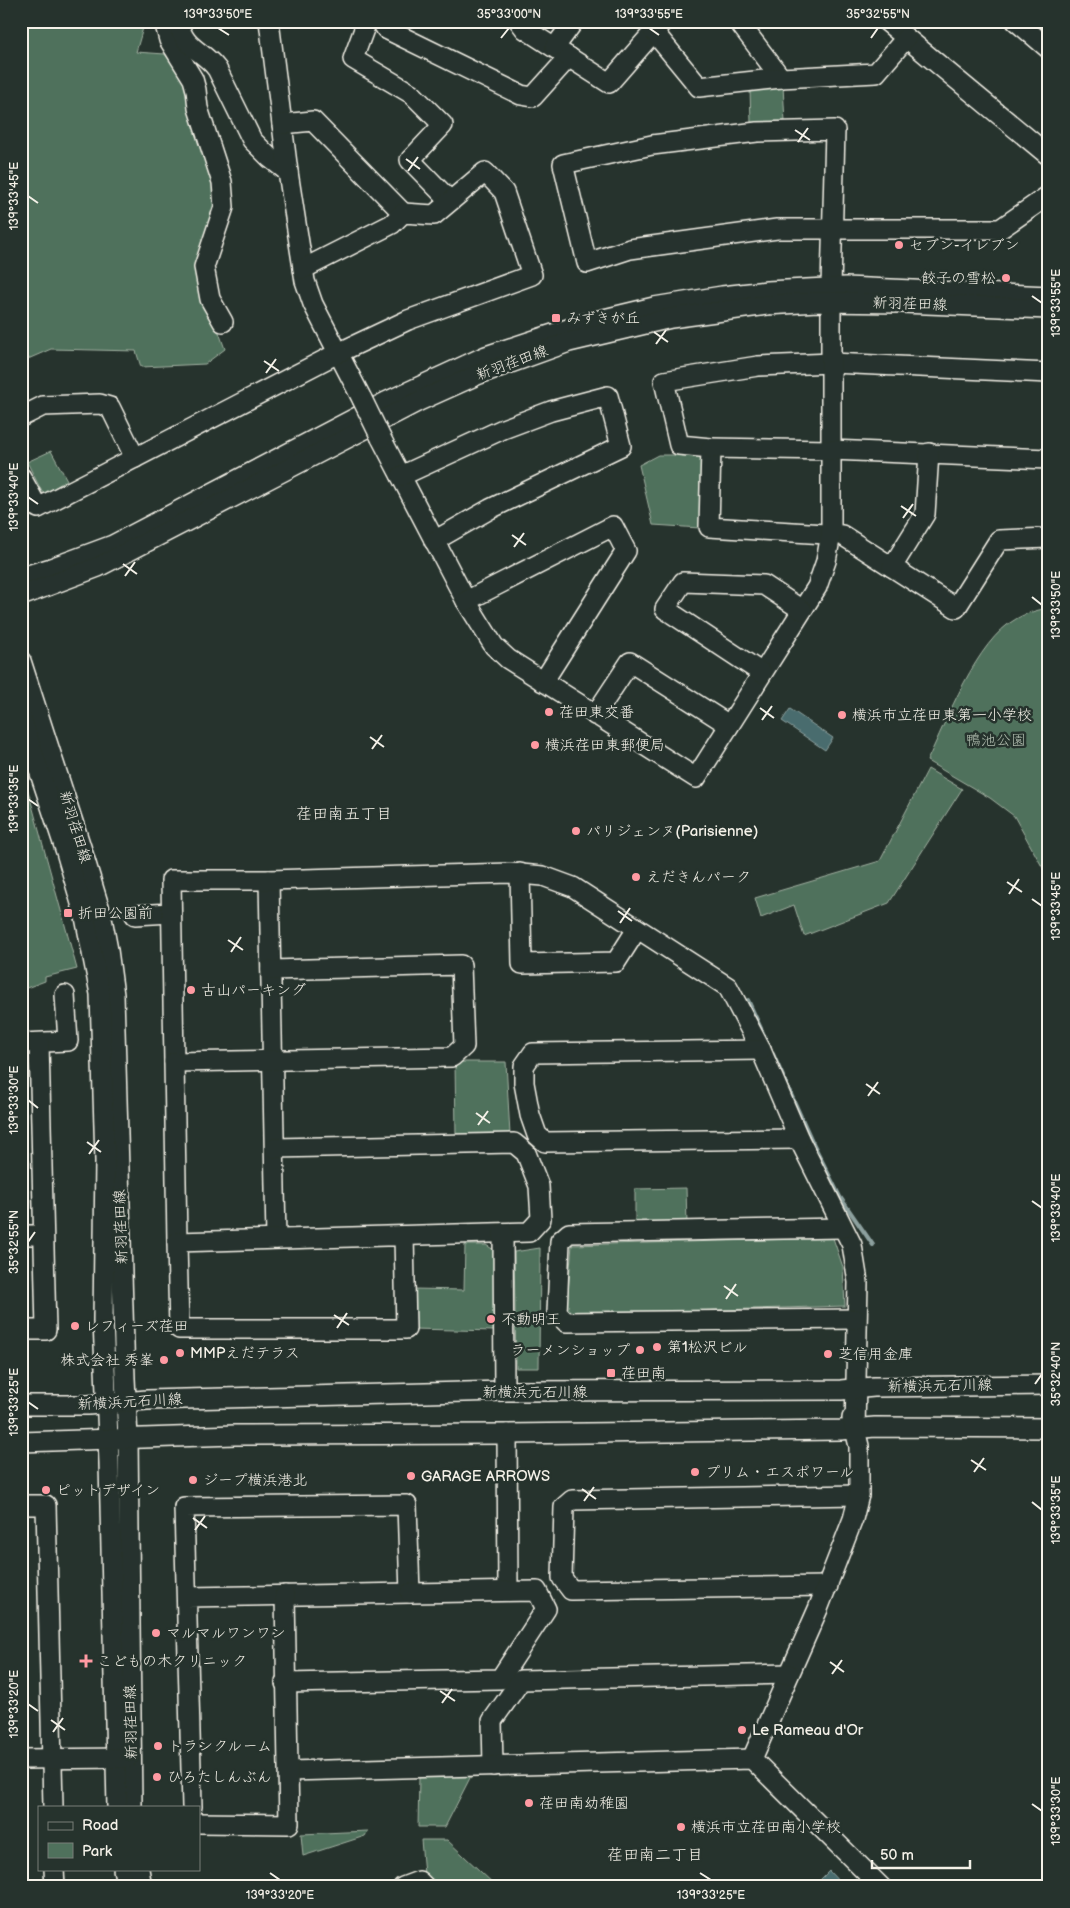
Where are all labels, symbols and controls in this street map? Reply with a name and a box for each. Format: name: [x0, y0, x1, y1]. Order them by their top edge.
text: 139°33'50"E: [184, 7, 252, 22]
text: 35°33'00"N: [477, 7, 541, 22]
text: 139°33'55"E: [615, 7, 683, 22]
text: 35°32'55"N: [846, 7, 910, 22]
text: 139°33'45"E: [7, 162, 22, 230]
place label: セブン-イレブン: [909, 236, 1020, 255]
marker: セブン-イレブン: [893, 239, 905, 251]
place label: 餃子の雪松: [921, 269, 996, 288]
text: 139°33'55"E: [1049, 269, 1064, 337]
marker: 餃子の雪松: [1000, 272, 1012, 284]
street label: 新羽荏田線: [872, 293, 948, 315]
place label: みずきが丘: [566, 309, 640, 328]
marker: みずきが丘: [550, 312, 562, 324]
street label: 新羽荏田線: [474, 341, 550, 385]
text: 139°33'40"E: [7, 463, 22, 531]
text: 139°33'50"E: [1049, 571, 1064, 639]
place label: 荏田東交番: [559, 703, 634, 722]
marker: 荏田東交番: [543, 706, 555, 718]
place label: 横浜市立荏田東第一小学校: [852, 706, 1032, 725]
marker: 横浜市立荏田東第一小学校: [836, 709, 848, 721]
park label: 鴨池公園: [966, 731, 1026, 750]
place label: 横浜荏田東郵便局: [545, 736, 665, 755]
marker: 横浜荏田東郵便局: [529, 739, 541, 751]
text: 139°33'35"E: [7, 765, 22, 833]
street label: 新羽荏田線: [55, 788, 95, 866]
district label: 荏田南五丁目: [296, 805, 392, 824]
place label: パリジェンヌ(Parisienne): [586, 822, 758, 841]
marker: パリジェンヌ(Parisienne): [570, 825, 582, 837]
place label: えだきんパーク: [646, 868, 751, 887]
marker: えだきんパーク: [630, 871, 642, 883]
text: 139°33'45"E: [1049, 872, 1064, 940]
place label: 折田公園前: [78, 904, 153, 923]
marker: 折田公園前: [62, 907, 74, 919]
place label: 古山パーキング: [201, 981, 306, 1000]
marker: 古山パーキング: [185, 984, 197, 996]
text: 139°33'30"E: [7, 1066, 22, 1134]
text: 139°33'40"E: [1049, 1174, 1064, 1242]
street label: 新羽荏田線: [110, 1189, 132, 1265]
text: 35°32'55"N: [7, 1210, 22, 1274]
place label: 不動明王: [501, 1310, 561, 1329]
marker: 不動明王: [485, 1313, 497, 1325]
place label: レフィーズ荏田: [85, 1317, 189, 1336]
marker: レフィーズ荏田: [69, 1320, 81, 1332]
place label: 第1松沢ビル: [667, 1338, 748, 1357]
place label: ラーメンショップ: [511, 1341, 630, 1360]
marker: 第1松沢ビル: [651, 1341, 663, 1353]
text: 35°32'40"N: [1049, 1342, 1064, 1406]
place label: MMPえだテラス: [190, 1344, 300, 1363]
marker: ラーメンショップ: [634, 1344, 646, 1356]
place label: 芝信用金庫: [838, 1345, 913, 1364]
marker: MMPえだテラス: [174, 1347, 186, 1359]
marker: 芝信用金庫: [822, 1348, 834, 1360]
place label: 株式会社 秀峯: [60, 1351, 154, 1370]
marker: 株式会社 秀峯: [158, 1354, 170, 1366]
place label: 荏田南: [621, 1364, 666, 1383]
marker: 荏田南: [605, 1367, 617, 1379]
text: 139°33'25"E: [7, 1368, 22, 1436]
street label: 新横浜元石川線: [887, 1376, 993, 1396]
street label: 新横浜元石川線: [482, 1383, 588, 1402]
street label: 新横浜元石川線: [77, 1390, 183, 1414]
place label: プリム・エスポワール: [705, 1463, 854, 1482]
marker: プリム・エスポワール: [689, 1466, 701, 1478]
place label: GARAGE ARROWS: [421, 1467, 550, 1486]
marker: GARAGE ARROWS: [405, 1470, 417, 1482]
place label: ジープ横浜港北: [203, 1471, 307, 1490]
marker: ジープ横浜港北: [187, 1474, 199, 1486]
text: 139°33'35"E: [1049, 1476, 1064, 1544]
place label: ピットデザイン: [56, 1481, 160, 1500]
marker: ピットデザイン: [40, 1484, 52, 1496]
place label: マルマルワンワン: [166, 1624, 286, 1643]
marker: マルマルワンワン: [150, 1627, 162, 1639]
place label: こどもの木クリニック: [97, 1652, 247, 1671]
marker: こどもの木クリニック: [79, 1654, 93, 1668]
text: 139°33'20"E: [7, 1670, 22, 1738]
street label: 新羽荏田線: [121, 1684, 141, 1760]
place label: Le Rameau d'Or: [752, 1721, 864, 1740]
marker: Le Rameau d'Or: [736, 1724, 748, 1736]
place label: トランクルーム: [168, 1737, 272, 1756]
marker: トランクルーム: [152, 1740, 164, 1752]
place label: ひろたしんぶん: [167, 1768, 272, 1787]
marker: ひろたしんぶん: [151, 1771, 163, 1783]
text: 139°33'30"E: [1049, 1777, 1064, 1845]
place label: 荏田南幼稚園: [539, 1794, 629, 1813]
marker: 荏田南幼稚園: [523, 1797, 535, 1809]
legend: [38, 1806, 200, 1870]
text: Road: [82, 1816, 118, 1835]
place label: 横浜市立荏田南小学校: [691, 1818, 841, 1837]
marker: 横浜市立荏田南小学校: [675, 1821, 687, 1833]
scale bar: [872, 1838, 970, 1870]
text: Park: [82, 1842, 113, 1861]
district label: 荏田南二丁目: [607, 1846, 703, 1865]
text: 50 m: [880, 1846, 914, 1865]
text: 139°33'20"E: [246, 1888, 314, 1903]
text: 139°33'25"E: [677, 1888, 745, 1903]

